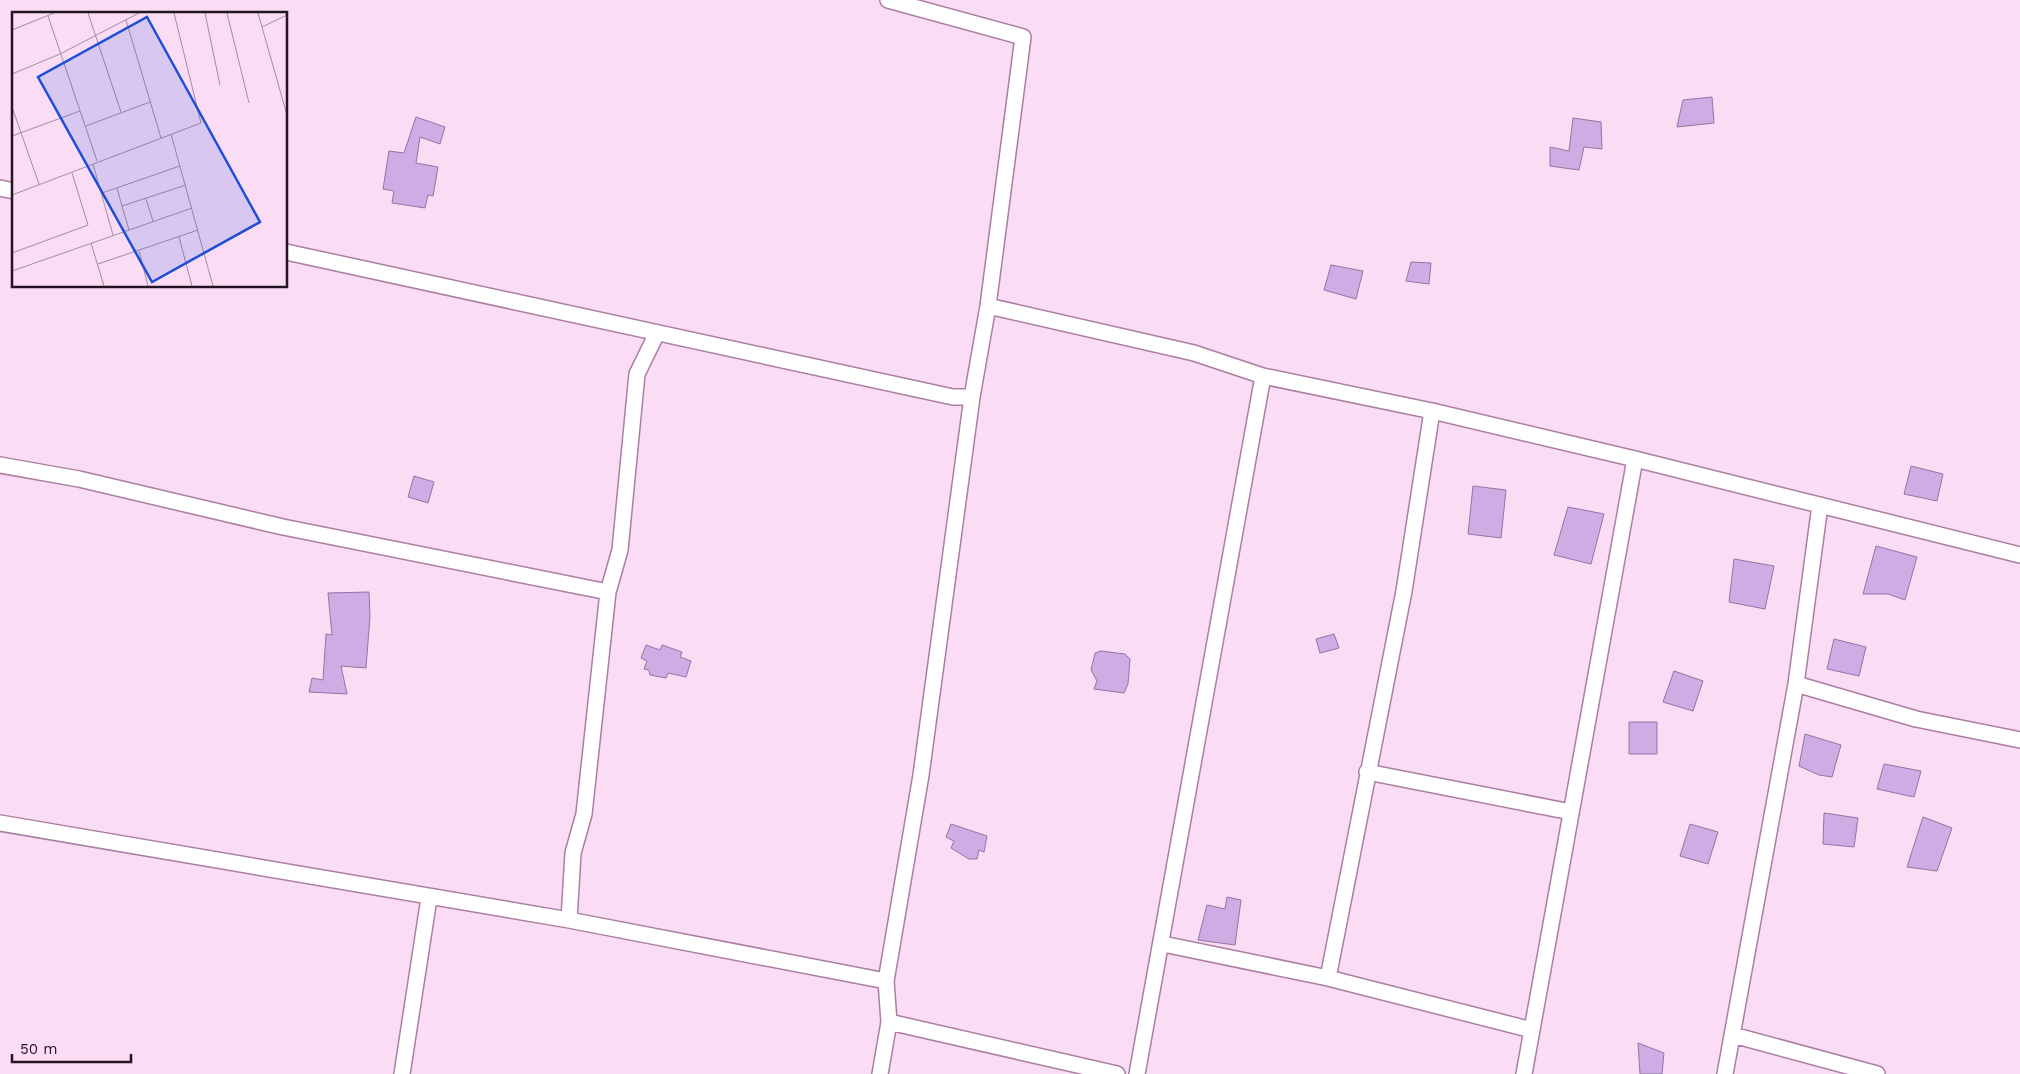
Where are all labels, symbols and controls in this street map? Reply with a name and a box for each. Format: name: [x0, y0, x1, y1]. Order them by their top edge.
inset map: [12, 12, 288, 288]
scale bar: [12, 1032, 131, 1064]
text: 50 m: [20, 1040, 57, 1058]

